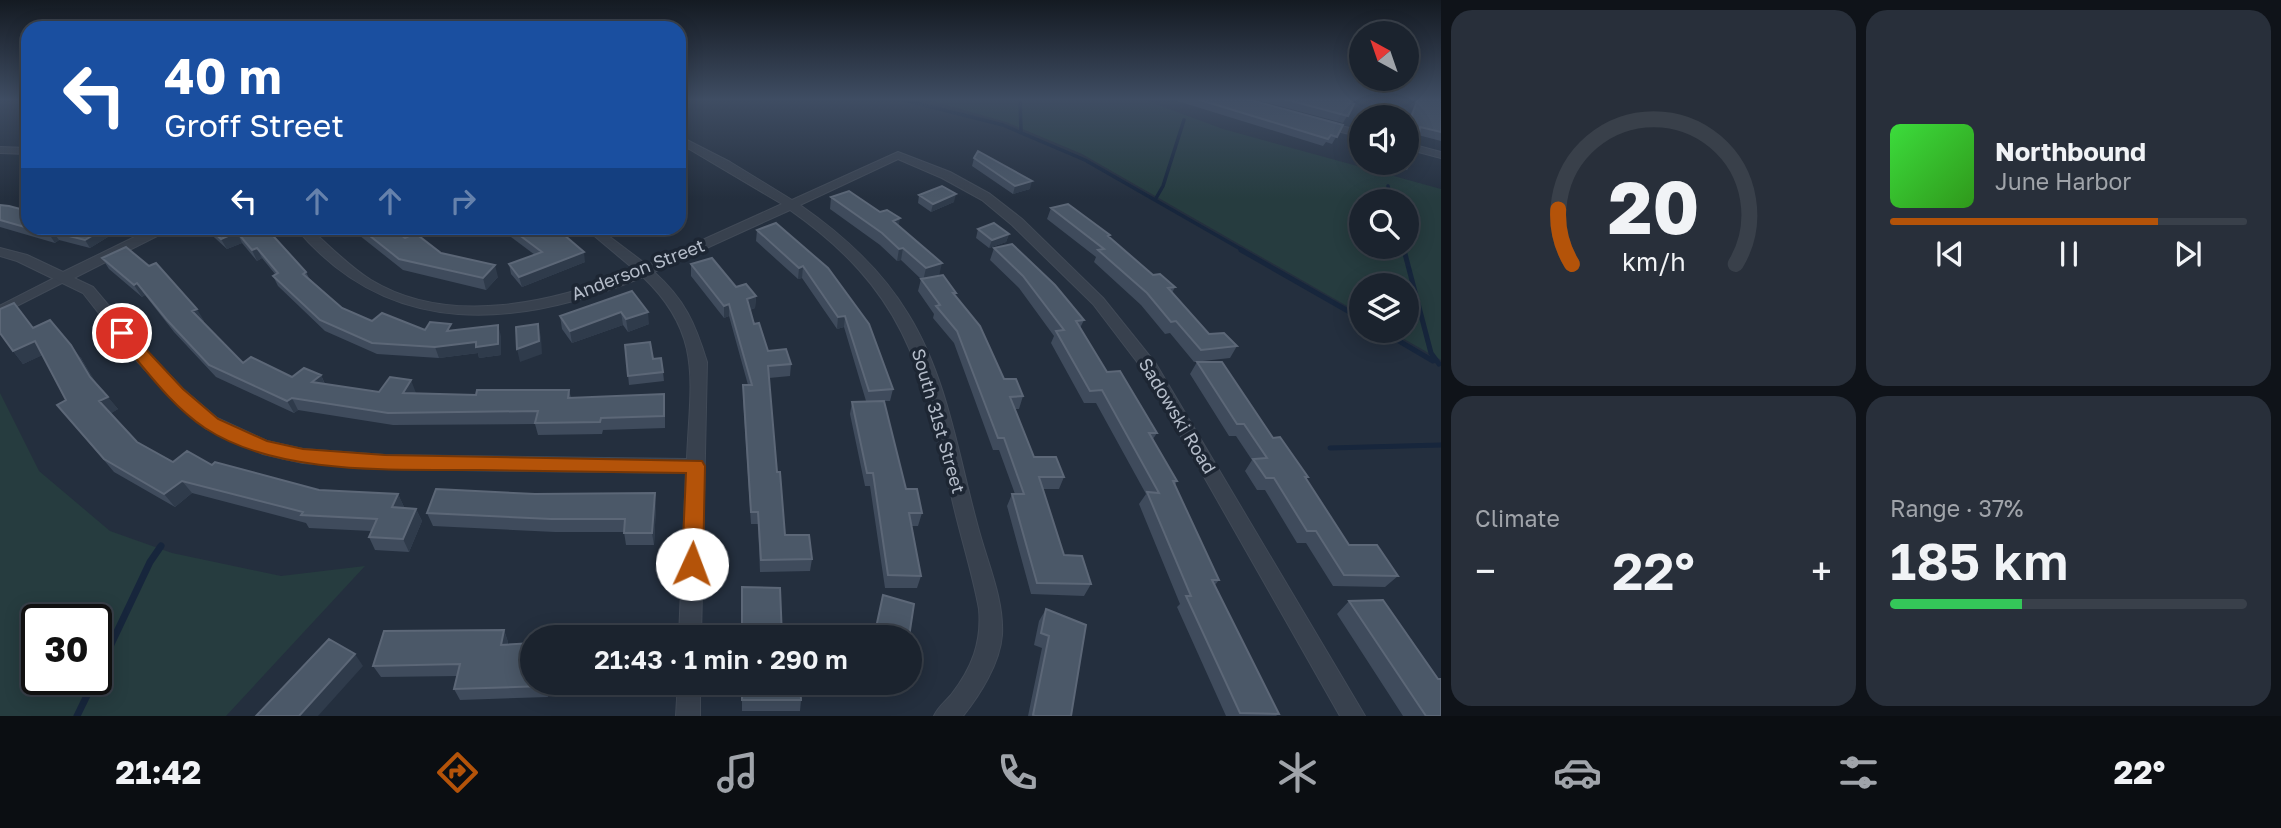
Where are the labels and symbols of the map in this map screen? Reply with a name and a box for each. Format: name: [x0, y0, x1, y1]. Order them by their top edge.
north arrow: [1349, 21, 1419, 91]
street label: Anderson Street: [568, 234, 707, 305]
pin: [92, 303, 152, 363]
street label: South 31st Street: [908, 346, 970, 496]
street label: Sadowski Road: [1135, 354, 1221, 477]
position arrow: [655, 527, 729, 601]
speed limit sign: 30: [21, 604, 112, 695]

